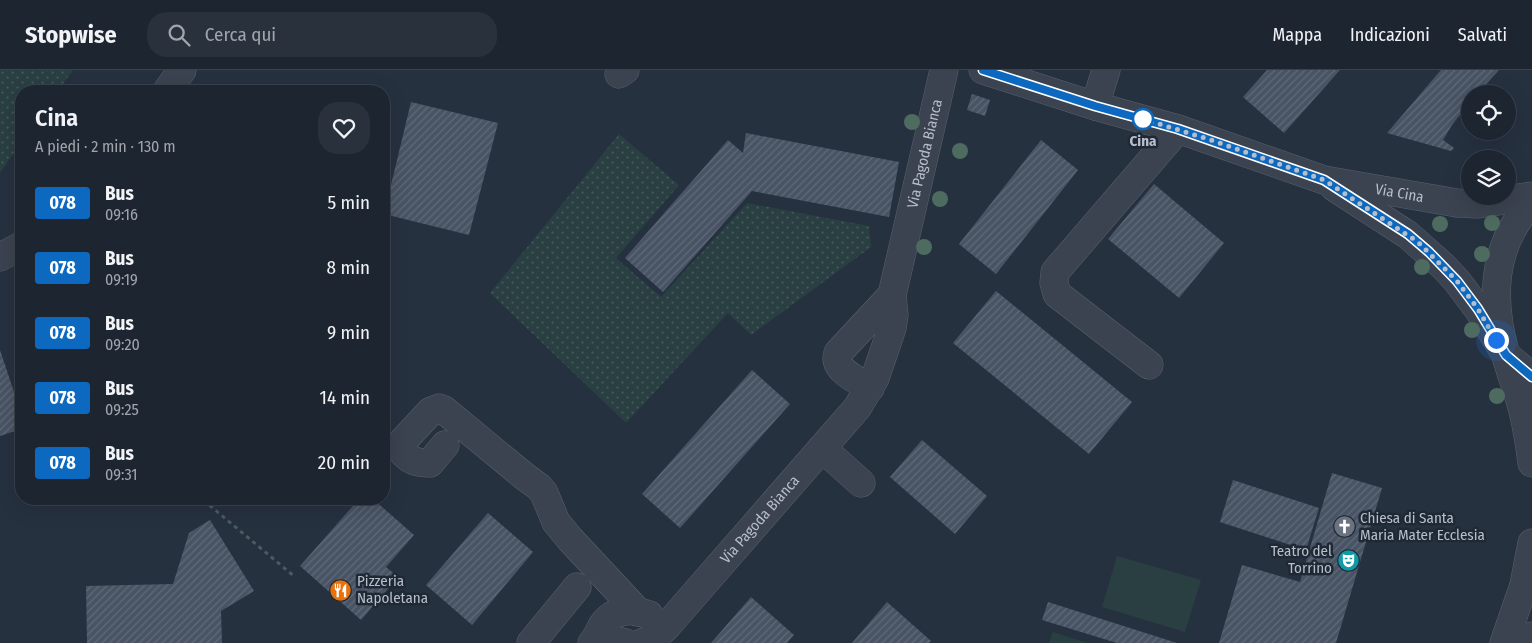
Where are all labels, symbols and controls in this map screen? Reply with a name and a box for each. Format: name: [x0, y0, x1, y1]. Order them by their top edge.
search box: [147, 12, 497, 57]
text: Stopwise: [25, 21, 117, 49]
icon: search: [165, 21, 193, 49]
text: Cerca qui: [205, 23, 276, 46]
text: Mappa: [1273, 24, 1322, 46]
text: Indicazioni: [1350, 24, 1430, 46]
text: Salvati: [1458, 24, 1507, 46]
map controls: [1461, 85, 1516, 205]
button: locate: [1461, 85, 1516, 140]
street label: Via Pagoda Bianca: [903, 97, 946, 210]
button: heart: [318, 102, 370, 154]
text: Cina: [35, 104, 78, 132]
marker: Cina: [1132, 108, 1154, 130]
place label: Cina: [1129, 132, 1157, 150]
text: A piedi · 2 min · 130 m: [35, 137, 176, 156]
button: layers: [1461, 150, 1516, 205]
street label: Via Cina: [1374, 180, 1425, 206]
text: Bus: [105, 182, 134, 205]
text: 5 min: [327, 191, 370, 214]
text: 078: [49, 192, 76, 214]
text: 09:16: [105, 205, 138, 224]
text: Bus: [105, 247, 134, 270]
text: 8 min: [327, 256, 370, 279]
text: 078: [49, 257, 76, 279]
text: 09:19: [105, 270, 138, 289]
text: Bus: [105, 312, 134, 335]
text: 9 min: [327, 321, 370, 344]
text: 078: [49, 322, 76, 344]
your location: [1484, 328, 1509, 353]
text: 09:20: [105, 335, 140, 354]
text: Bus: [105, 377, 134, 400]
text: 14 min: [320, 386, 370, 409]
text: 078: [49, 387, 76, 409]
text: 09:25: [105, 400, 139, 419]
text: Bus: [105, 442, 134, 465]
text: 20 min: [318, 451, 370, 474]
text: 078: [49, 452, 76, 474]
text: 09:31: [105, 465, 138, 484]
street label: Via Pagoda Bianca: [717, 472, 803, 567]
place label: Chiesa di Santa Maria Mater Ecclesia: [1360, 509, 1485, 544]
church icon: Chiesa di Santa Maria Mater Ecclesia: [1332, 515, 1356, 539]
place label: Teatro del Torrino: [1271, 542, 1332, 577]
theatre icon: Teatro del Torrino: [1336, 548, 1360, 572]
place label: Pizzeria Napoletana: [357, 572, 428, 607]
restaurant icon: Pizzeria Napoletana: [329, 578, 353, 602]

